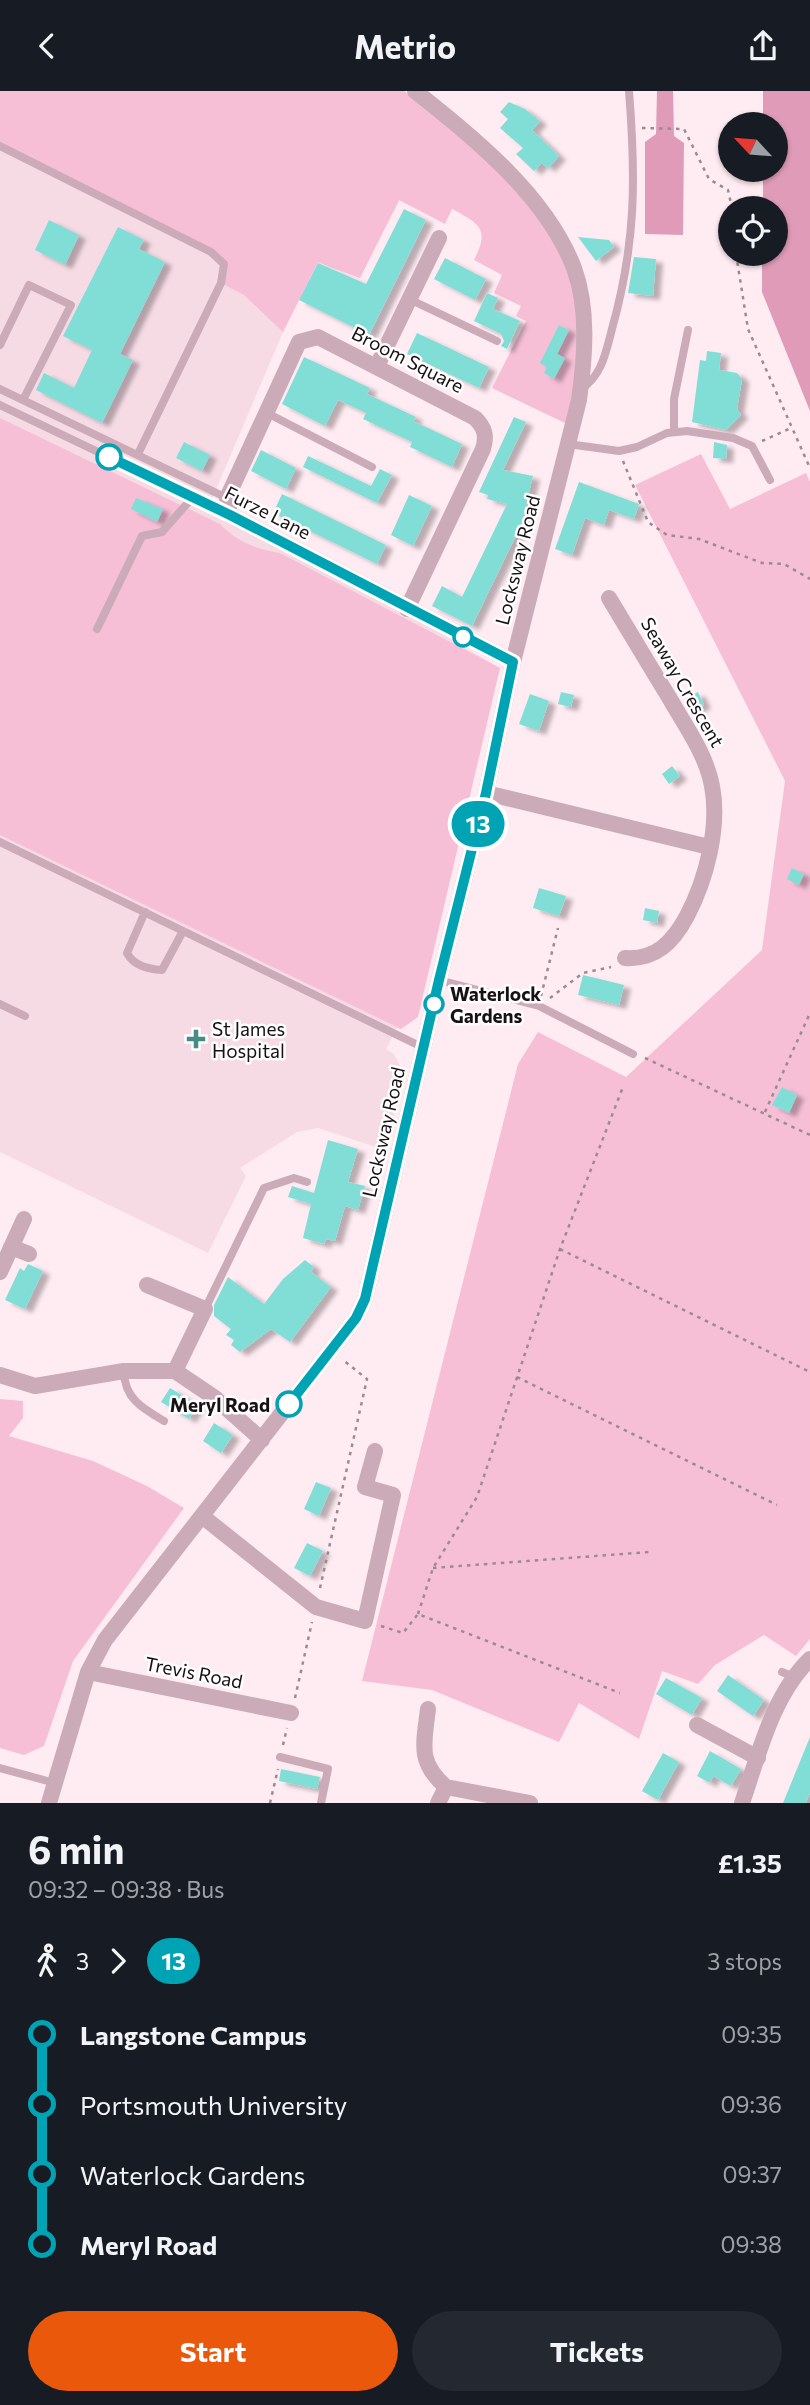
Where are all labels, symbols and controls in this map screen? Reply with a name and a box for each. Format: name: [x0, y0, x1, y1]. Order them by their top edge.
text: Metrio: [354, 26, 456, 66]
icon: back: [28, 27, 66, 65]
icon: share: [744, 27, 782, 65]
north arrow: [718, 112, 788, 182]
map controls: [718, 112, 788, 266]
button: locate: [718, 196, 788, 266]
street label: Broom Square: [348, 321, 468, 397]
unlabelled marker: [96, 444, 122, 470]
street label: Furze Lane: [221, 481, 315, 543]
street label: Locksway Road: [490, 493, 544, 627]
street label: Seaway Crescent: [637, 613, 730, 751]
unlabelled marker: [453, 627, 473, 647]
line badge: 13: [447, 801, 510, 847]
text: 13: [466, 809, 490, 838]
place label: Waterlock Gardens: [450, 982, 541, 1027]
marker: Waterlock Gardens: [424, 994, 444, 1014]
place label: St James Hospital: [212, 1017, 285, 1062]
marker: St James Hospital: [186, 1029, 206, 1049]
street label: Locksway Road: [357, 1065, 409, 1199]
marker: Meryl Road: [276, 1391, 302, 1417]
place label: Meryl Road: [170, 1393, 270, 1416]
street label: Trevis Road: [143, 1651, 245, 1693]
text: 6 min: [28, 1825, 124, 1872]
text: £1.35: [718, 1847, 782, 1878]
text: 09:32 – 09:38 · Bus: [28, 1875, 224, 1903]
icon: walk: [28, 1942, 66, 1980]
icon: forward: [99, 1942, 137, 1980]
text: 13: [161, 1946, 186, 1975]
text: 3: [76, 1947, 89, 1975]
text: 3 stops: [707, 1947, 782, 1975]
text: Langstone Campus: [80, 2019, 307, 2050]
text: 09:35: [721, 2020, 782, 2048]
text: Portsmouth University: [80, 2089, 347, 2120]
text: 09:36: [721, 2090, 782, 2118]
text: Waterlock Gardens: [80, 2159, 305, 2190]
text: 09:37: [722, 2160, 782, 2188]
text: Meryl Road: [80, 2229, 217, 2260]
text: 09:38: [721, 2230, 782, 2258]
button: Start: [28, 2311, 398, 2391]
button: Tickets: [412, 2311, 782, 2391]

